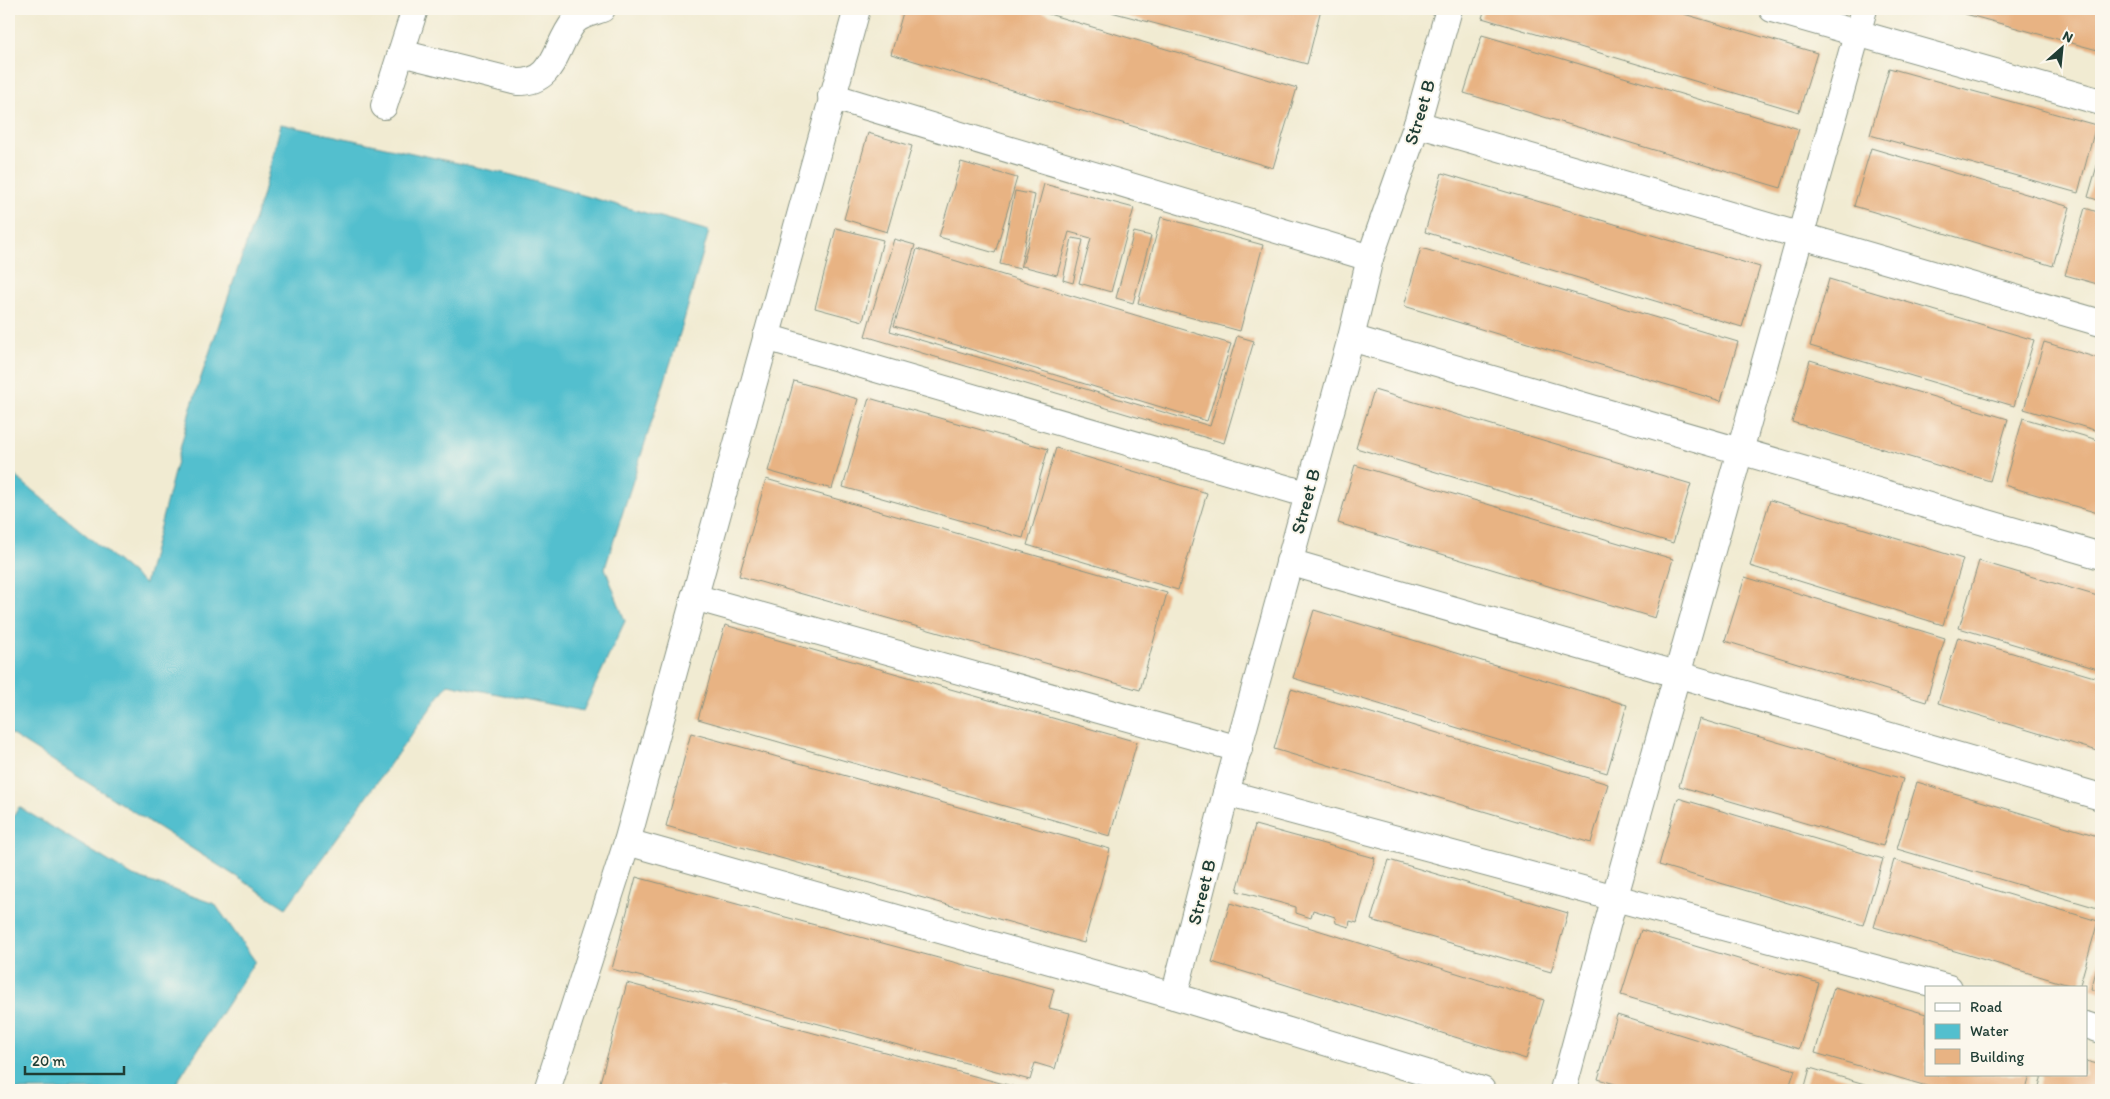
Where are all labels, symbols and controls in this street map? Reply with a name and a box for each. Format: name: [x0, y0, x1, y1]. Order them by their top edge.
north arrow: [2038, 22, 2088, 72]
text: N: [2060, 27, 2076, 47]
street label: Street B: [1399, 77, 1440, 147]
street label: Street B: [1286, 466, 1325, 536]
street label: Street B: [1182, 857, 1221, 927]
legend: [1925, 986, 2088, 1076]
text: Road: [1970, 998, 2003, 1016]
text: Water: [1970, 1022, 2009, 1040]
scale bar: [25, 1044, 124, 1076]
text: Building: [1970, 1048, 2024, 1066]
text: 20 m: [32, 1052, 66, 1070]

